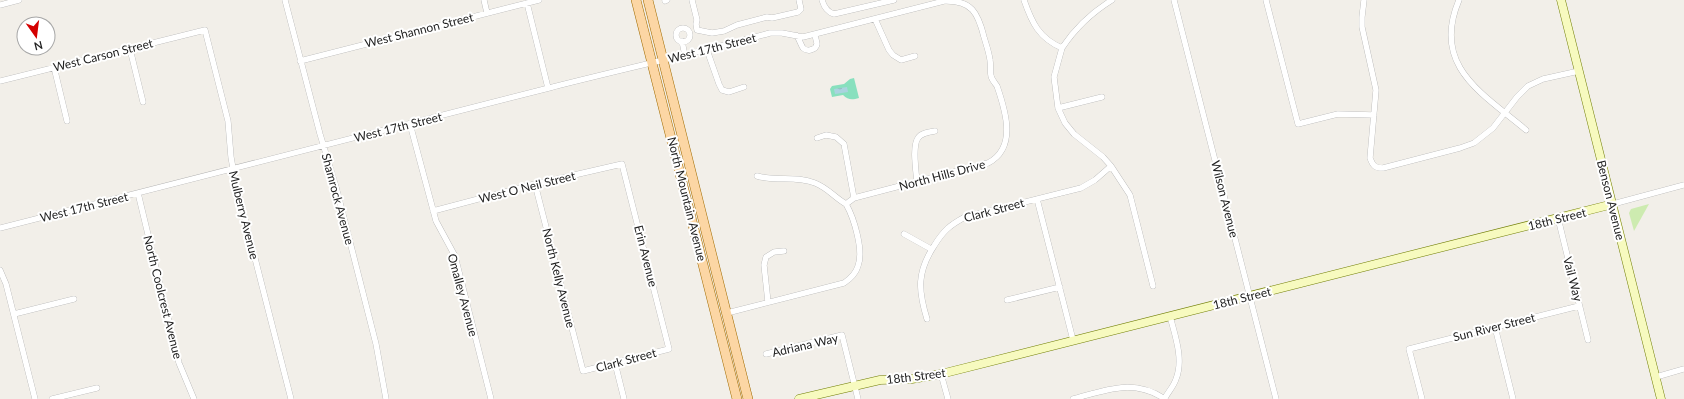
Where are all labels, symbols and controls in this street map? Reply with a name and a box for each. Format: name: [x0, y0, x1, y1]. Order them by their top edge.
street label: West Shannon Street: [363, 9, 475, 51]
north arrow: [16, 16, 56, 56]
street label: West 17th Street: [666, 30, 758, 66]
street label: West Carson Street: [52, 35, 155, 75]
text: N: [33, 39, 44, 54]
street label: West 17th Street: [352, 109, 444, 145]
street label: North Mountain Avenue: [664, 135, 710, 263]
street label: Shamrock Avenue: [319, 152, 357, 246]
street label: North Hills Drive: [897, 156, 987, 194]
street label: Wilson Avenue: [1208, 159, 1242, 239]
street label: Benson Avenue: [1594, 159, 1628, 241]
street label: West O Neil Street: [477, 168, 578, 206]
street label: Mulberry Avenue: [226, 169, 262, 261]
street label: West 17th Street: [38, 189, 130, 225]
street label: Clark Street: [962, 195, 1027, 225]
street label: 18th Street: [1526, 204, 1588, 233]
street label: Erin Avenue: [631, 224, 661, 288]
street label: North Kelly Avenue: [539, 227, 579, 329]
street label: North Coolcrest Avenue: [140, 234, 186, 360]
street label: Omalley Avenue: [445, 252, 481, 338]
street label: Vail Way: [1560, 255, 1586, 304]
street label: 18th Street: [1211, 283, 1273, 312]
street label: Sun River Street: [1451, 309, 1537, 344]
street label: Adriana Way: [771, 330, 840, 360]
street label: Clark Street: [594, 345, 659, 375]
street label: 18th Street: [886, 365, 947, 387]

